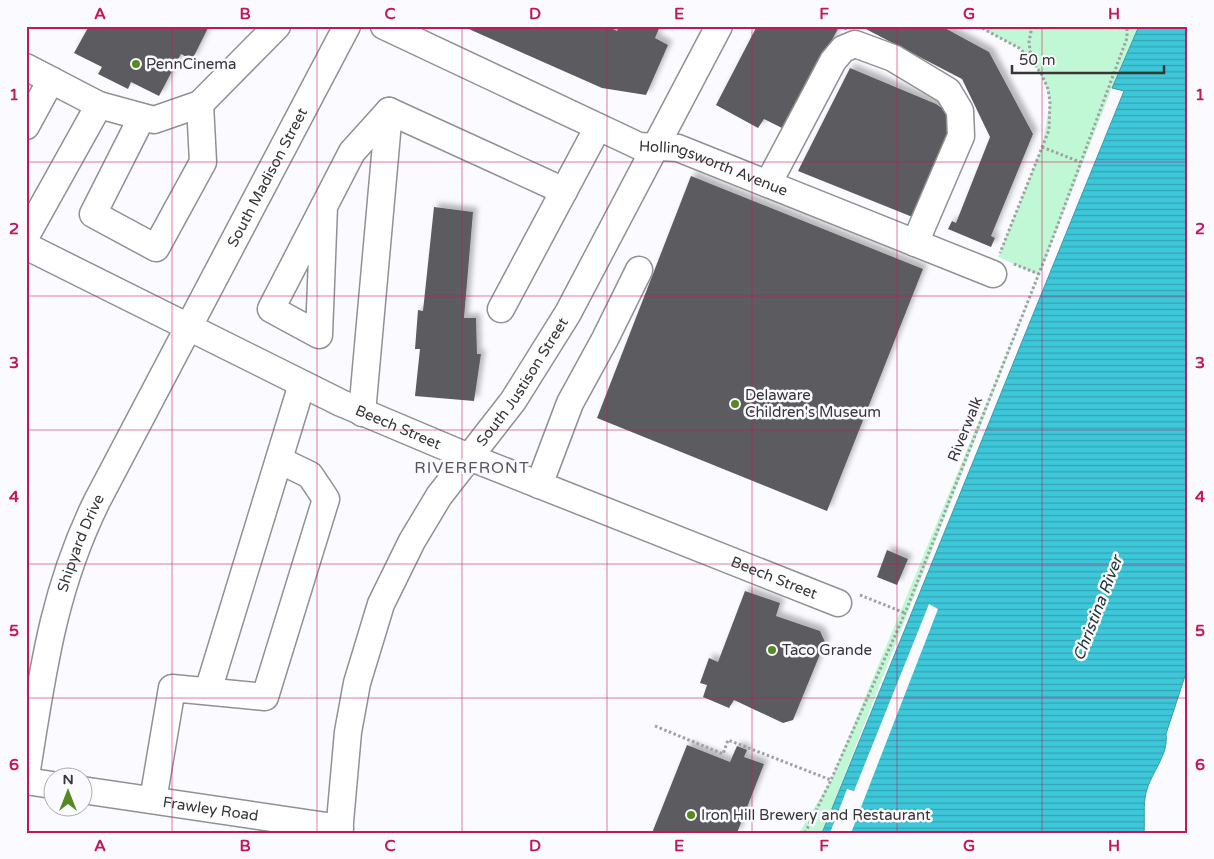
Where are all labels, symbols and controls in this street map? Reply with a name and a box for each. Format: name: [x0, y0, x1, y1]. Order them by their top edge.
text: A: [94, 4, 106, 24]
text: B: [239, 4, 251, 24]
text: C: [384, 4, 396, 24]
text: D: [529, 4, 541, 24]
text: E: [674, 4, 684, 24]
text: F: [819, 4, 829, 24]
text: G: [963, 4, 975, 24]
text: H: [1108, 4, 1120, 24]
scale bar: [1012, 42, 1164, 74]
text: 50 m: [1019, 51, 1056, 69]
place label: PennCinema: [146, 55, 236, 73]
marker: PennCinema: [130, 58, 142, 70]
text: 1: [9, 85, 19, 105]
text: 1: [1195, 85, 1205, 105]
street label: South Madison Street: [223, 104, 311, 250]
street label: Hollingsworth Avenue: [639, 137, 790, 200]
text: 2: [9, 219, 19, 239]
text: 2: [1195, 219, 1205, 239]
street label: South Justison Street: [472, 314, 572, 450]
text: 3: [9, 353, 19, 373]
text: 3: [1195, 353, 1205, 373]
place label: Delaware Children's Museum: [745, 386, 881, 421]
street label: Riverwalk: [944, 394, 986, 464]
marker: Delaware Children's Museum: [729, 398, 741, 410]
street label: Beech Street: [353, 401, 444, 453]
district label: RIVERFRONT: [414, 458, 530, 478]
text: 4: [9, 487, 19, 507]
text: 4: [1195, 487, 1205, 507]
street label: Shipyard Drive: [53, 491, 108, 594]
water label: Christina River: [1069, 551, 1128, 664]
street label: Beech Street: [728, 553, 820, 603]
text: 5: [9, 621, 19, 641]
text: 5: [1195, 621, 1205, 641]
place label: Taco Grande: [782, 641, 872, 659]
marker: Taco Grande: [766, 644, 778, 656]
text: 6: [9, 755, 19, 775]
text: 6: [1195, 755, 1205, 775]
north arrow: [42, 766, 92, 816]
text: N: [62, 771, 74, 788]
street label: Frawley Road: [162, 793, 260, 825]
place label: Iron Hill Brewery and Restaurant: [701, 806, 931, 824]
marker: Iron Hill Brewery and Restaurant: [685, 809, 697, 821]
text: A: [94, 836, 106, 856]
text: B: [239, 836, 251, 856]
text: C: [384, 836, 396, 856]
text: D: [529, 836, 541, 856]
text: E: [674, 836, 684, 856]
text: F: [819, 836, 829, 856]
text: G: [963, 836, 975, 856]
text: H: [1108, 836, 1120, 856]

